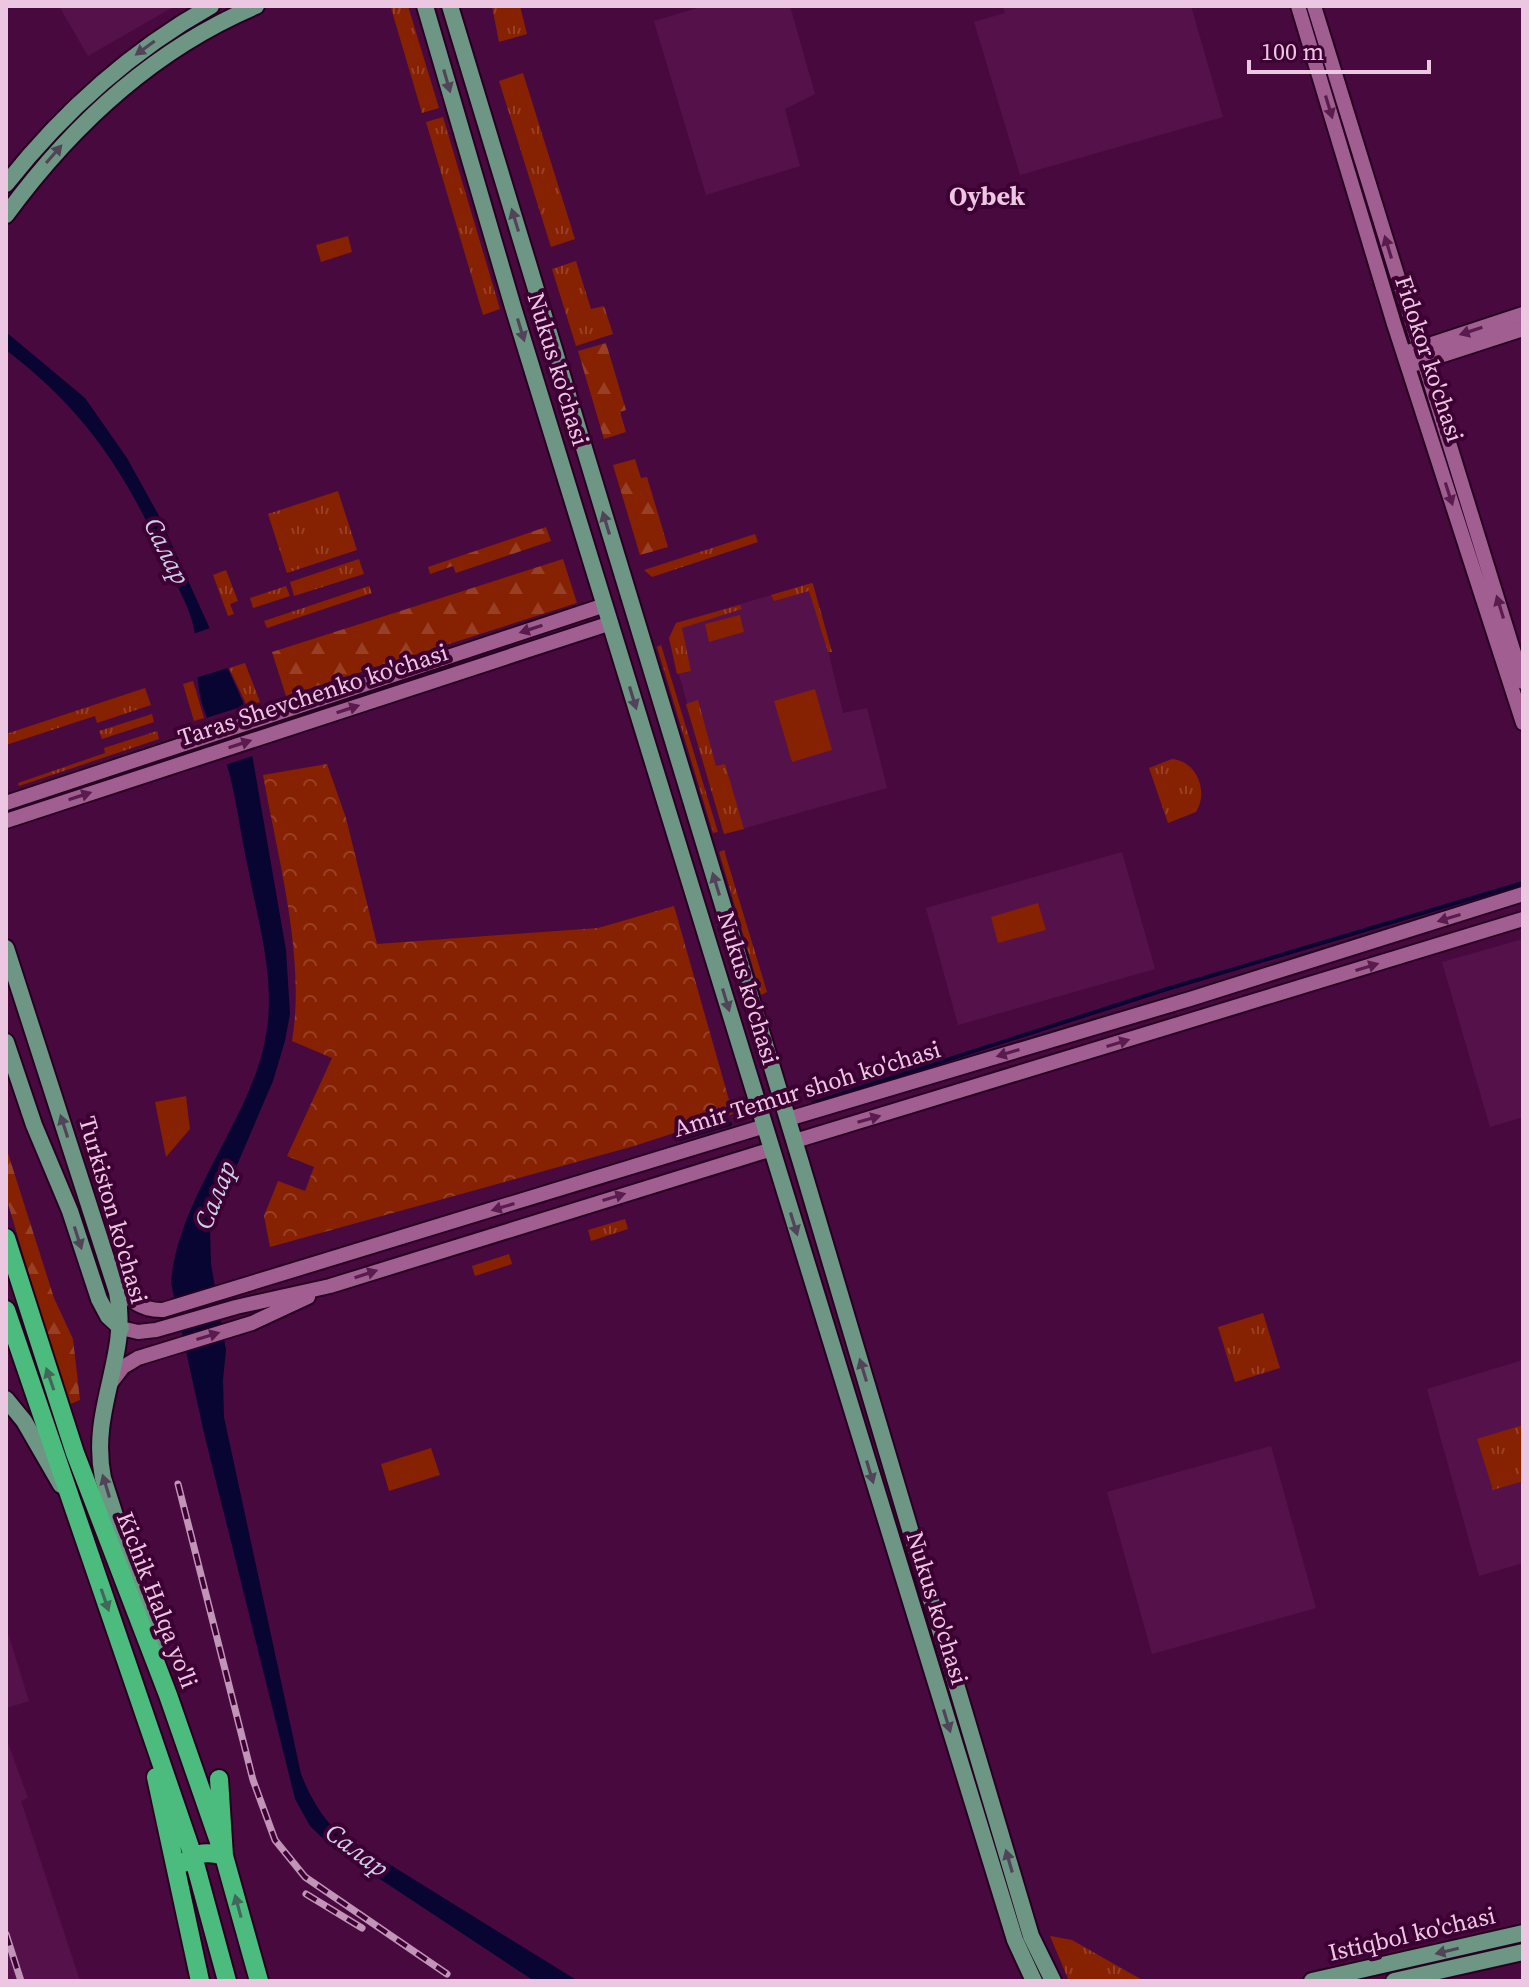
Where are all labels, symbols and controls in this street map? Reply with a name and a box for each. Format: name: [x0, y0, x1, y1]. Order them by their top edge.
scale bar: [1249, 24, 1429, 74]
text: 100 m: [1261, 35, 1324, 68]
one-way arrow: [135, 40, 156, 56]
one-way arrow: [441, 69, 454, 93]
one-way arrow: [1323, 96, 1336, 120]
one-way arrow: [45, 145, 62, 165]
district label: Oybek: [949, 178, 1026, 214]
one-way arrow: [508, 208, 521, 232]
one-way arrow: [1381, 234, 1394, 258]
street label: Fidokor ko'chasi: [1387, 272, 1472, 446]
street label: Nukus ko'chasi: [520, 288, 597, 449]
one-way arrow: [515, 319, 527, 343]
one-way arrow: [1459, 325, 1483, 338]
one-way arrow: [1443, 482, 1455, 506]
one-way arrow: [599, 510, 612, 534]
water label: Салар: [135, 512, 199, 590]
one-way arrow: [1493, 595, 1506, 619]
one-way arrow: [519, 624, 543, 636]
street label: Taras Shevchenko ko'chasi: [174, 635, 452, 754]
one-way arrow: [628, 686, 640, 710]
one-way arrow: [337, 702, 361, 715]
one-way arrow: [228, 738, 252, 750]
one-way arrow: [68, 790, 92, 802]
one-way arrow: [709, 872, 722, 896]
street label: Nukus ko'chasi: [710, 907, 787, 1068]
one-way arrow: [1436, 912, 1460, 924]
one-way arrow: [1355, 960, 1379, 973]
one-way arrow: [720, 988, 733, 1012]
street label: Amir Temur shoh ko'chasi: [669, 1032, 944, 1145]
one-way arrow: [1106, 1037, 1130, 1049]
one-way arrow: [995, 1047, 1019, 1060]
street label: Turkiston ko'chasi: [71, 1112, 156, 1307]
one-way arrow: [858, 1112, 882, 1125]
one-way arrow: [57, 1114, 70, 1138]
water label: Салар: [185, 1156, 245, 1234]
one-way arrow: [603, 1190, 627, 1203]
one-way arrow: [491, 1201, 515, 1214]
one-way arrow: [788, 1212, 801, 1236]
one-way arrow: [72, 1226, 85, 1250]
one-way arrow: [354, 1268, 378, 1280]
one-way arrow: [197, 1329, 221, 1342]
one-way arrow: [856, 1358, 869, 1382]
one-way arrow: [43, 1367, 55, 1391]
one-way arrow: [864, 1461, 877, 1485]
one-way arrow: [99, 1474, 112, 1498]
street label: Kichik Halqa yo'li: [109, 1507, 206, 1693]
street label: Nukus ko'chasi: [899, 1527, 976, 1688]
one-way arrow: [99, 1589, 111, 1613]
one-way arrow: [941, 1709, 954, 1733]
water label: Салар: [318, 1815, 396, 1885]
one-way arrow: [1002, 1849, 1015, 1873]
one-way arrow: [231, 1893, 244, 1917]
street label: Istiqbol ko'chasi: [1325, 1898, 1499, 1969]
one-way arrow: [1434, 1945, 1459, 1958]

